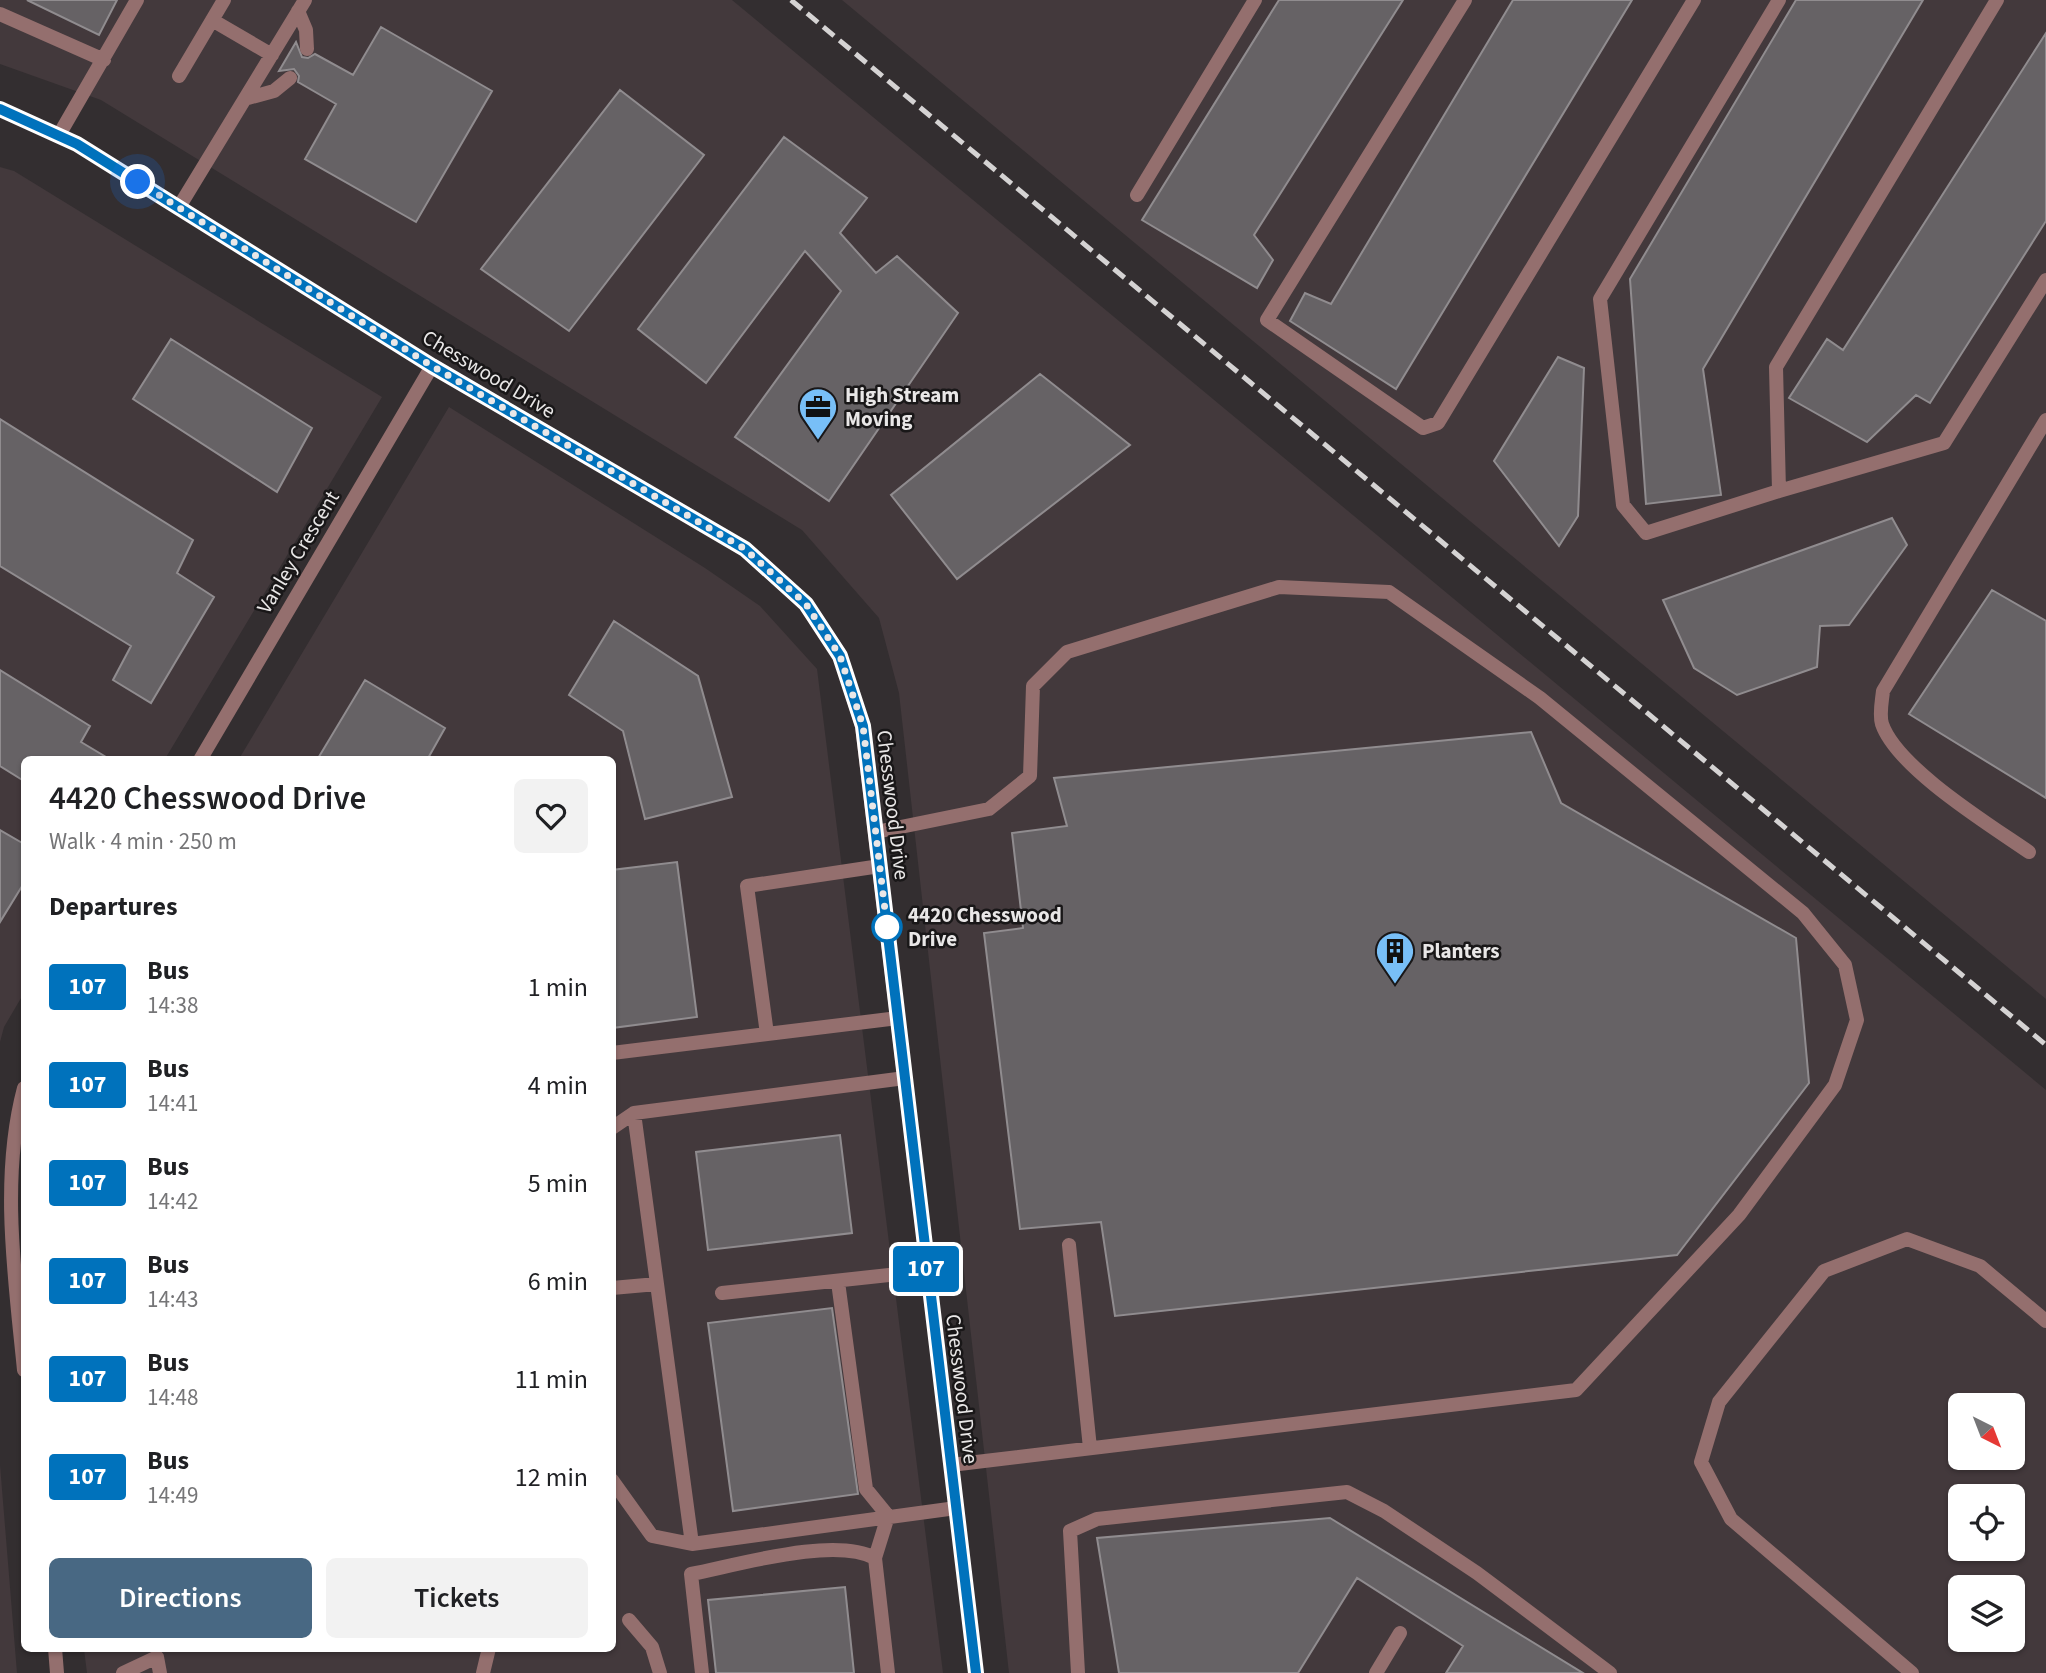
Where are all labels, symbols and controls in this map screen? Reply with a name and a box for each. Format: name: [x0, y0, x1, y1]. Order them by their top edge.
your location: [120, 164, 155, 199]
street label: Chesswood Drive: [417, 322, 561, 426]
place label: High Stream Moving: [845, 380, 959, 434]
office icon: High Stream Moving: [797, 386, 839, 441]
street label: Vanley Crescent: [249, 485, 347, 619]
street label: Chesswood Drive: [869, 728, 917, 882]
text: 4420 Chesswood Drive: [49, 775, 366, 822]
button: heart: [514, 779, 588, 853]
text: Walk · 4 min · 250 m: [49, 825, 237, 858]
text: Departures: [49, 888, 177, 925]
place label: 4420 Chesswood Drive: [908, 900, 1062, 954]
marker: 4420 Chesswood Drive: [872, 912, 902, 942]
building icon: Planters: [1374, 930, 1416, 985]
place label: Planters: [1422, 936, 1500, 966]
text: Bus: [147, 952, 189, 989]
text: 107: [68, 969, 107, 1004]
text: 1 min: [528, 969, 588, 1006]
text: 14:38: [147, 989, 198, 1022]
text: Bus: [147, 1050, 189, 1087]
text: 107: [68, 1067, 107, 1102]
text: 4 min: [528, 1067, 588, 1104]
text: 14:41: [147, 1087, 198, 1120]
text: Bus: [147, 1148, 189, 1185]
text: 107: [68, 1165, 107, 1200]
text: 5 min: [528, 1165, 588, 1202]
text: 14:42: [147, 1185, 198, 1218]
text: Bus: [147, 1246, 189, 1283]
line badge: 107: [886, 1246, 966, 1292]
text: 107: [907, 1251, 945, 1286]
text: 107: [68, 1263, 107, 1298]
text: 6 min: [528, 1263, 588, 1300]
text: 14:43: [147, 1283, 198, 1316]
street label: Chesswood Drive: [938, 1312, 986, 1466]
text: Bus: [147, 1344, 189, 1381]
text: 107: [68, 1361, 107, 1396]
text: 11 min: [515, 1361, 588, 1398]
text: 14:48: [147, 1381, 198, 1414]
north arrow: [1948, 1393, 2025, 1470]
map controls: [1948, 1393, 2025, 1652]
text: Bus: [147, 1442, 189, 1479]
text: 107: [68, 1459, 107, 1494]
text: 12 min: [515, 1459, 588, 1496]
text: 14:49: [147, 1479, 198, 1512]
button: locate: [1948, 1484, 2025, 1561]
button: Directions: [49, 1558, 312, 1638]
button: Tickets: [326, 1558, 588, 1638]
button: layers: [1948, 1575, 2025, 1652]

